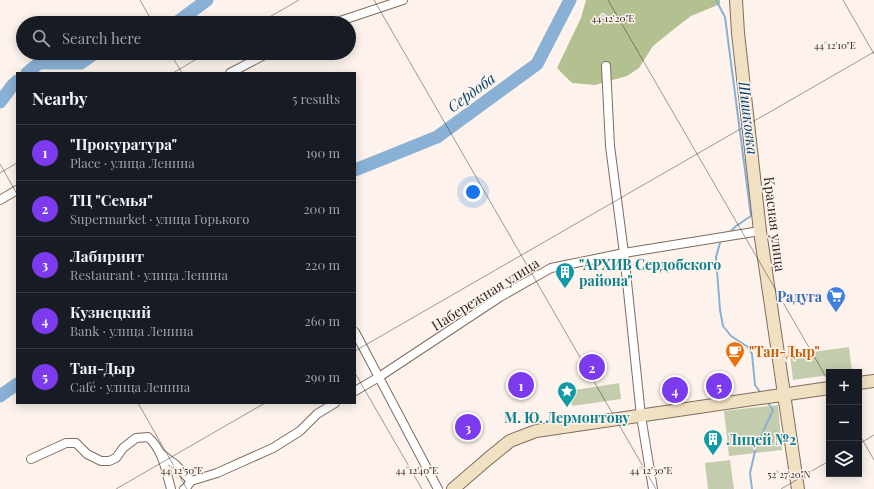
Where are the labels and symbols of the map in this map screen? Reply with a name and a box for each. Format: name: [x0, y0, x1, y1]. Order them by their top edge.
text: 44°12'20"E: [592, 11, 634, 25]
text: 44°12'10"E: [814, 38, 856, 52]
water label: Сердоба: [443, 68, 499, 116]
water label: Шишковка: [734, 79, 763, 156]
street label: Красная улица: [760, 175, 790, 273]
your location: [463, 182, 483, 202]
street label: Набережная улица: [428, 253, 542, 335]
place label: "АРХИВ Сердобского района": [579, 255, 721, 290]
building icon: "АРХИВ Сердобского района": [554, 261, 576, 289]
supermarket icon: Радуга: [825, 285, 847, 313]
place label: Радуга: [777, 287, 823, 306]
cafe icon: "Тан-Дыр": [724, 340, 746, 368]
place label: "Тан-Дыр": [749, 342, 820, 361]
pin: 2: [579, 352, 605, 382]
pin: 1: [508, 370, 534, 400]
pin: 5: [706, 371, 732, 401]
pin: 4: [662, 375, 688, 405]
place icon: М. Ю. Лермонтову: [556, 380, 578, 408]
place label: М. Ю. Лермонтову: [504, 408, 631, 427]
pin: 3: [455, 412, 481, 442]
building icon: Лицей №2: [702, 428, 724, 456]
place label: Лицей №2: [726, 430, 796, 449]
text: 44°12'50"E: [161, 463, 203, 477]
text: 44°12'40"E: [396, 463, 438, 477]
text: 44°12'30"E: [630, 463, 672, 477]
text: 52°27'20"N: [767, 467, 811, 481]

